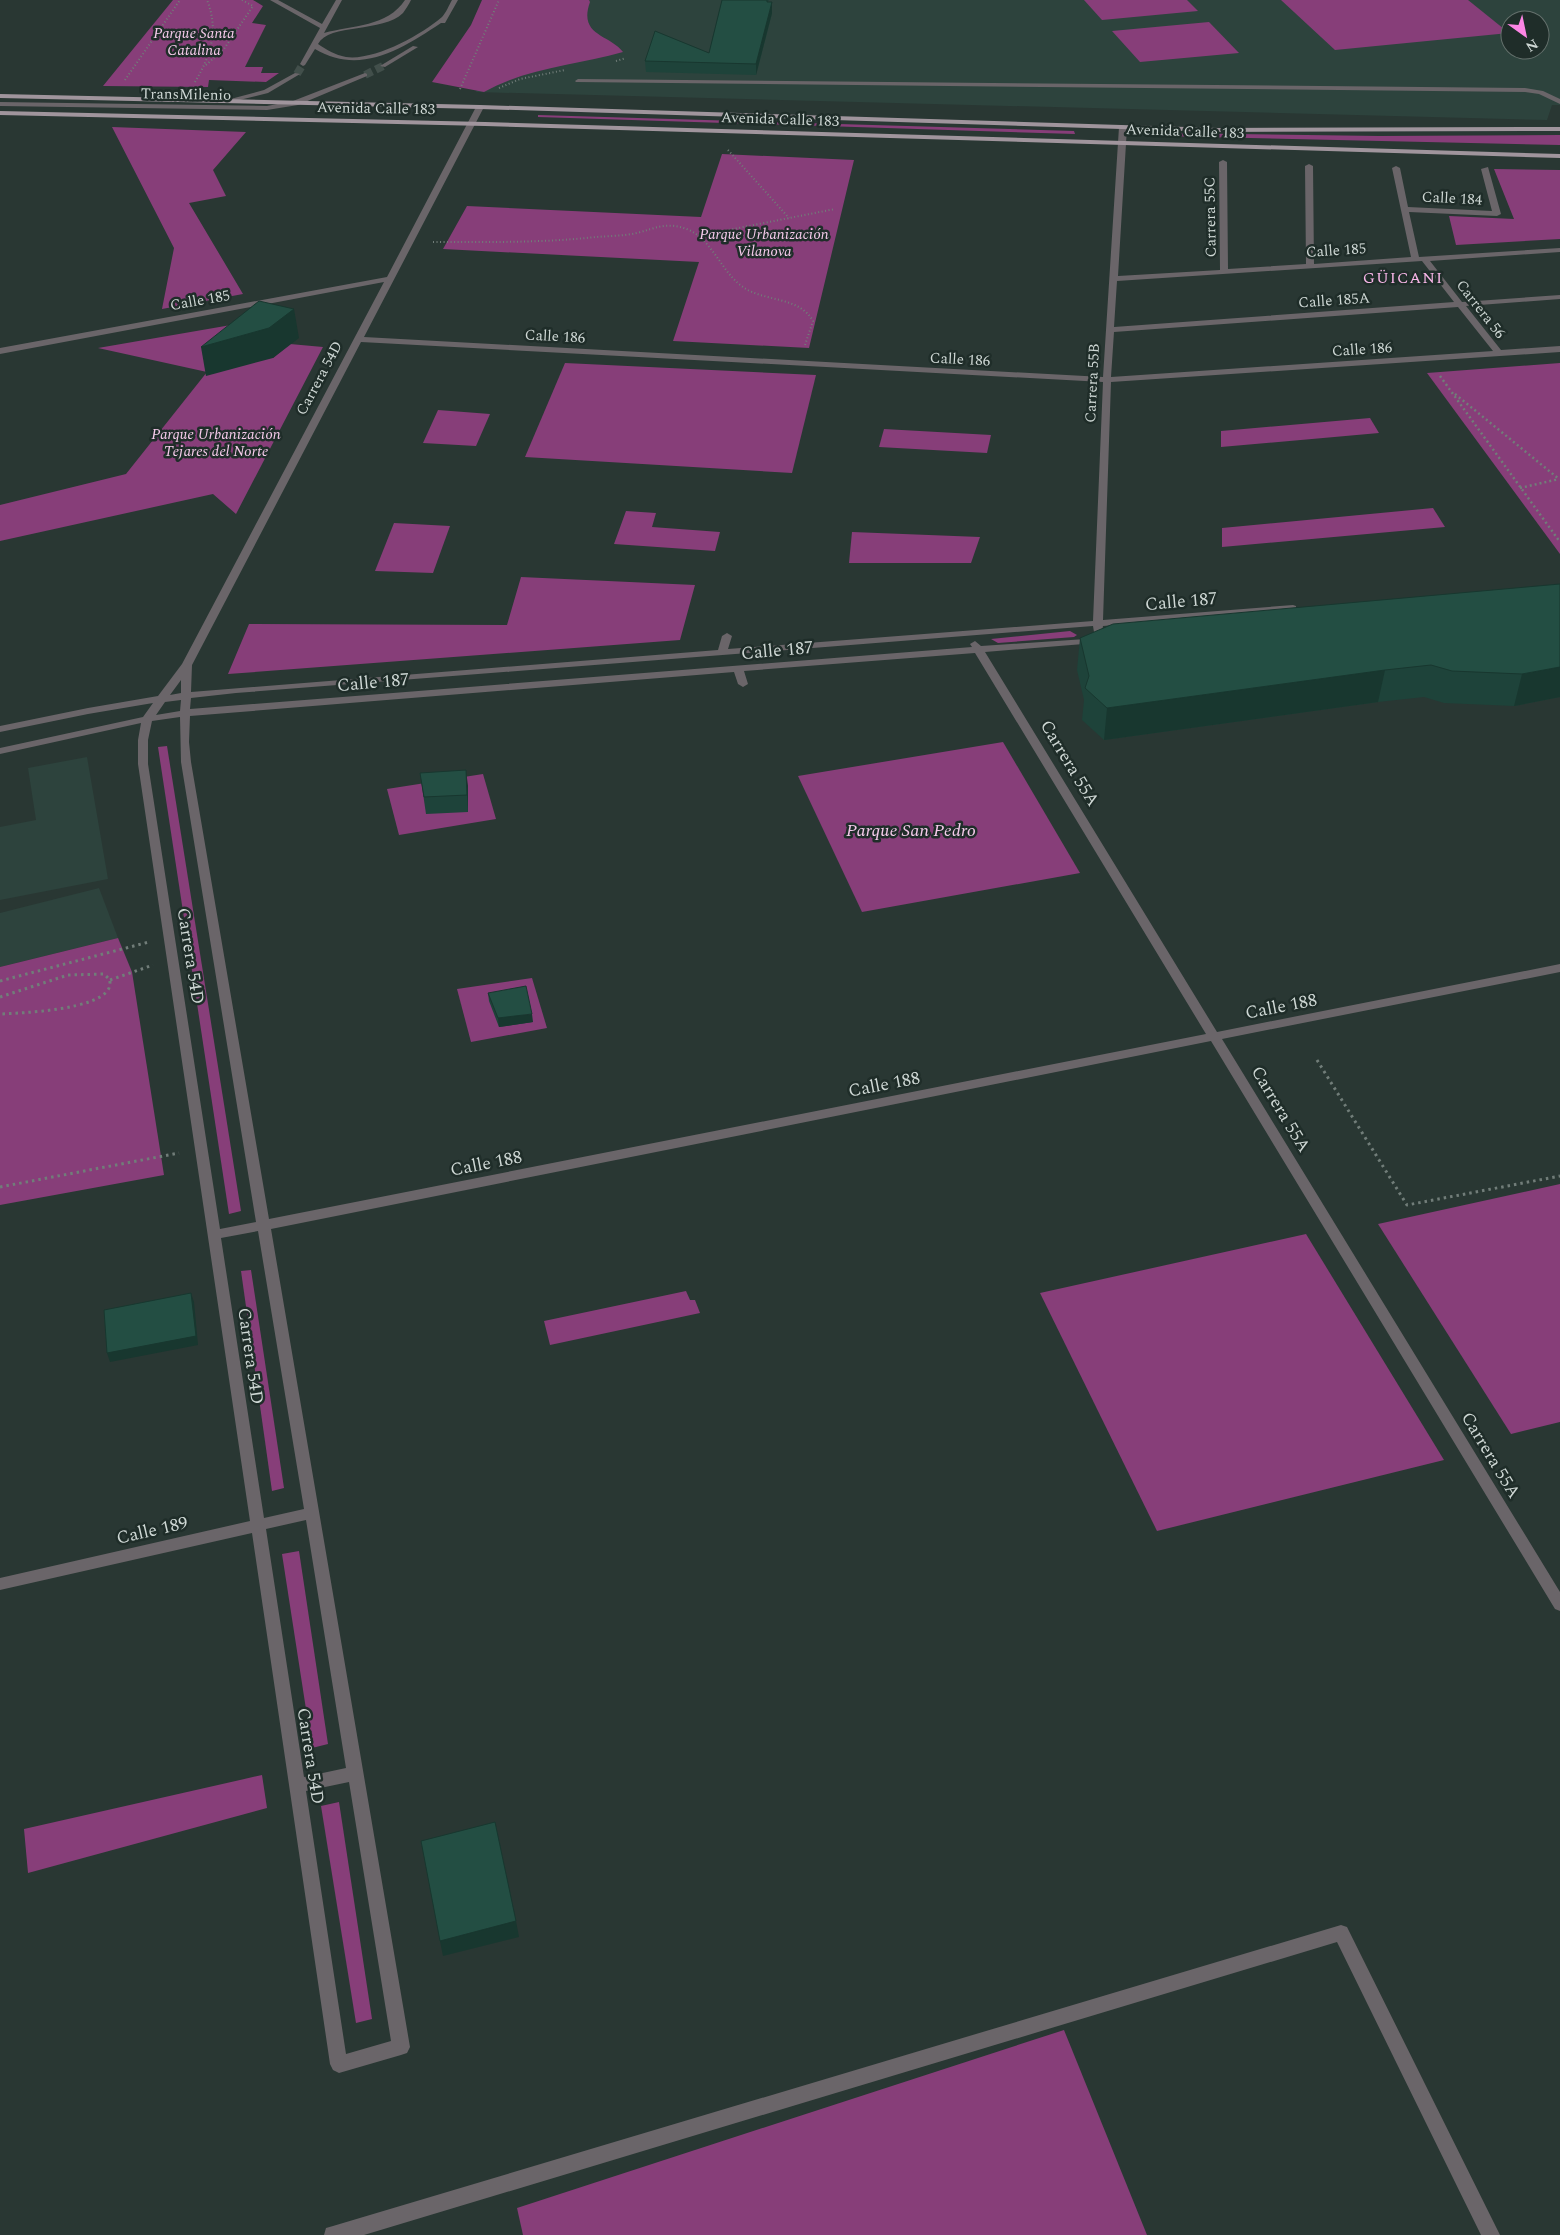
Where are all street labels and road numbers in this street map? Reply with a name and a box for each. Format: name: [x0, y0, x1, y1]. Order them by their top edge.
street label: TransMilenio: [141, 82, 231, 107]
street label: Avenida Calle 183: [317, 96, 436, 121]
street label: Avenida Calle 183: [720, 106, 840, 133]
street label: Avenida Calle 183: [1125, 118, 1245, 145]
street label: Carrera 55C: [1198, 177, 1223, 257]
street label: Calle 184: [1421, 185, 1483, 212]
street label: Calle 185: [1305, 237, 1367, 264]
street label: Carrera 56: [1450, 275, 1511, 344]
street label: Calle 185: [168, 284, 232, 317]
street label: Calle 185A: [1297, 287, 1371, 314]
street label: Calle 186: [524, 323, 586, 350]
street label: Calle 186: [1331, 336, 1394, 363]
street label: Carrera 54D: [290, 337, 349, 419]
street label: Carrera 55B: [1079, 343, 1106, 423]
street label: Calle 186: [929, 346, 991, 373]
street label: Calle 187: [1144, 585, 1218, 618]
street label: Calle 187: [740, 634, 814, 667]
street label: Calle 187: [336, 666, 410, 699]
street label: Carrera 55A: [1033, 715, 1106, 812]
street label: Carrera 54D: [170, 906, 211, 1006]
street label: Calle 188: [1243, 986, 1319, 1027]
street label: Carrera 55A: [1244, 1061, 1317, 1158]
street label: Calle 188: [846, 1064, 922, 1105]
street label: Calle 188: [448, 1143, 524, 1184]
street label: Carrera 54D: [230, 1306, 271, 1406]
street label: Carrera 55A: [1454, 1407, 1527, 1504]
street label: Calle 189: [114, 1509, 191, 1552]
street label: Carrera 54D: [290, 1706, 331, 1806]

